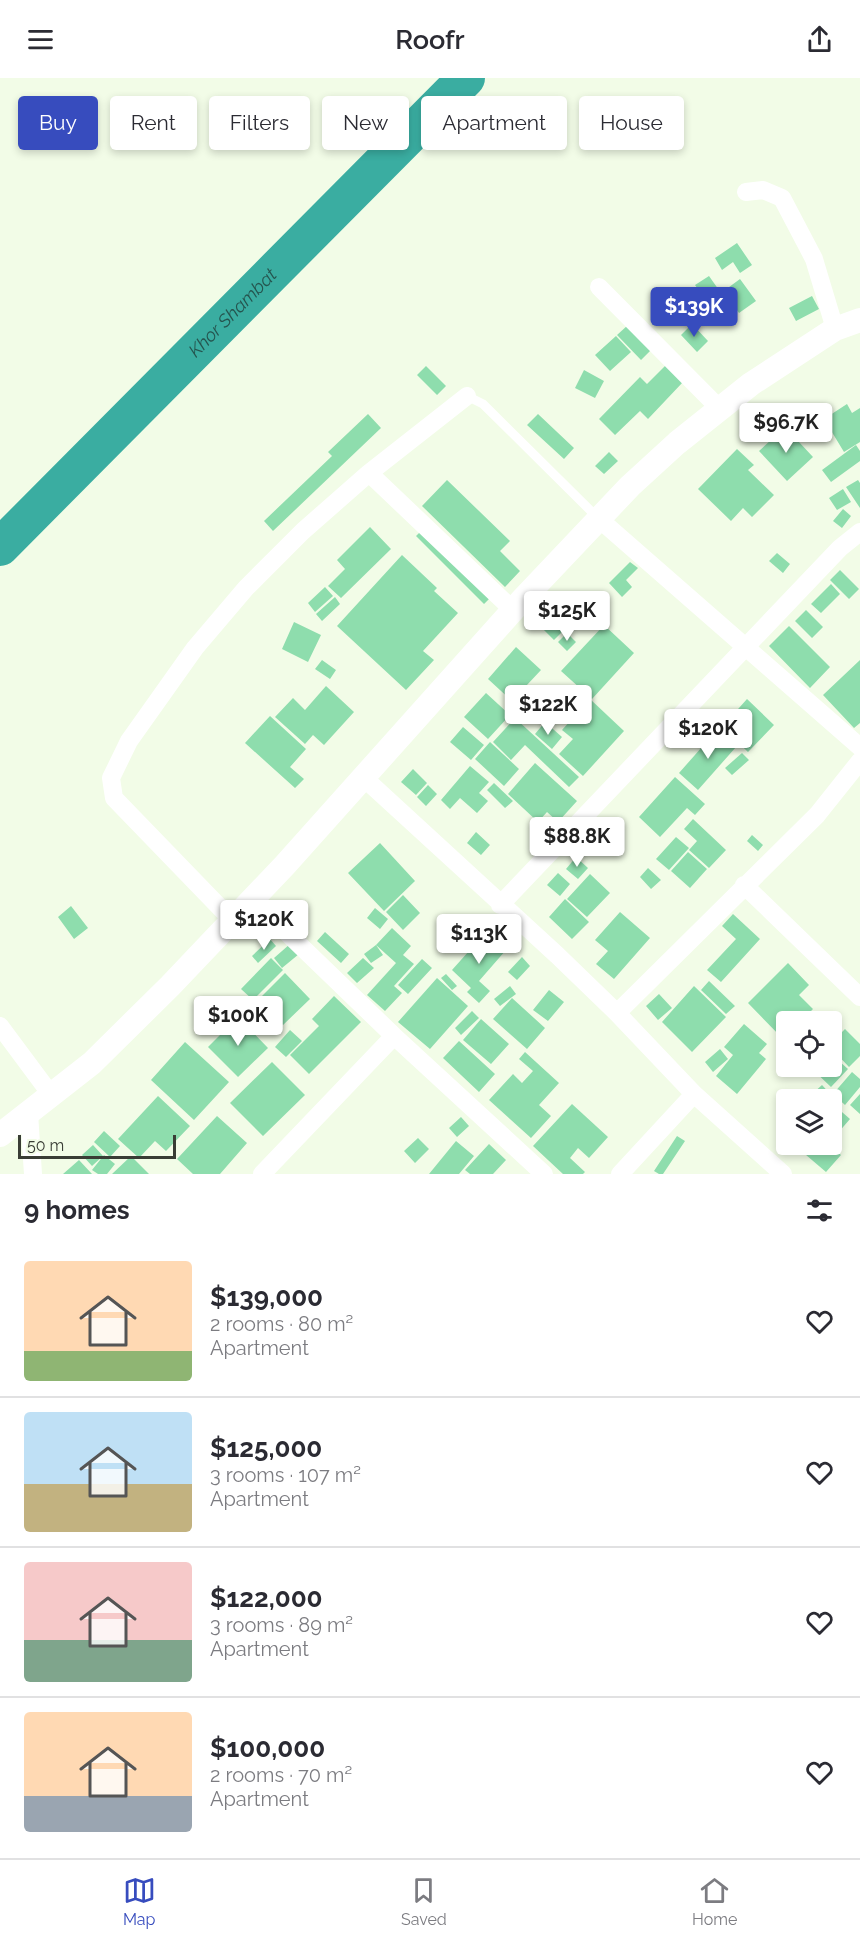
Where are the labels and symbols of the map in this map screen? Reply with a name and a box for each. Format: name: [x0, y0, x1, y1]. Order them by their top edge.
water label: Khor Shambat: [184, 264, 281, 361]
pin: $139K: [652, 287, 736, 338]
pin: $96.7K: [737, 403, 835, 454]
pin: $125K: [525, 591, 609, 642]
pin: $122K: [506, 685, 590, 736]
pin: $120K: [666, 709, 750, 760]
pin: $88.8K: [528, 817, 626, 868]
pin: $120K: [222, 900, 306, 951]
pin: $113K: [437, 914, 521, 965]
pin: $100K: [196, 996, 280, 1047]
scale bar: [18, 1132, 176, 1160]

